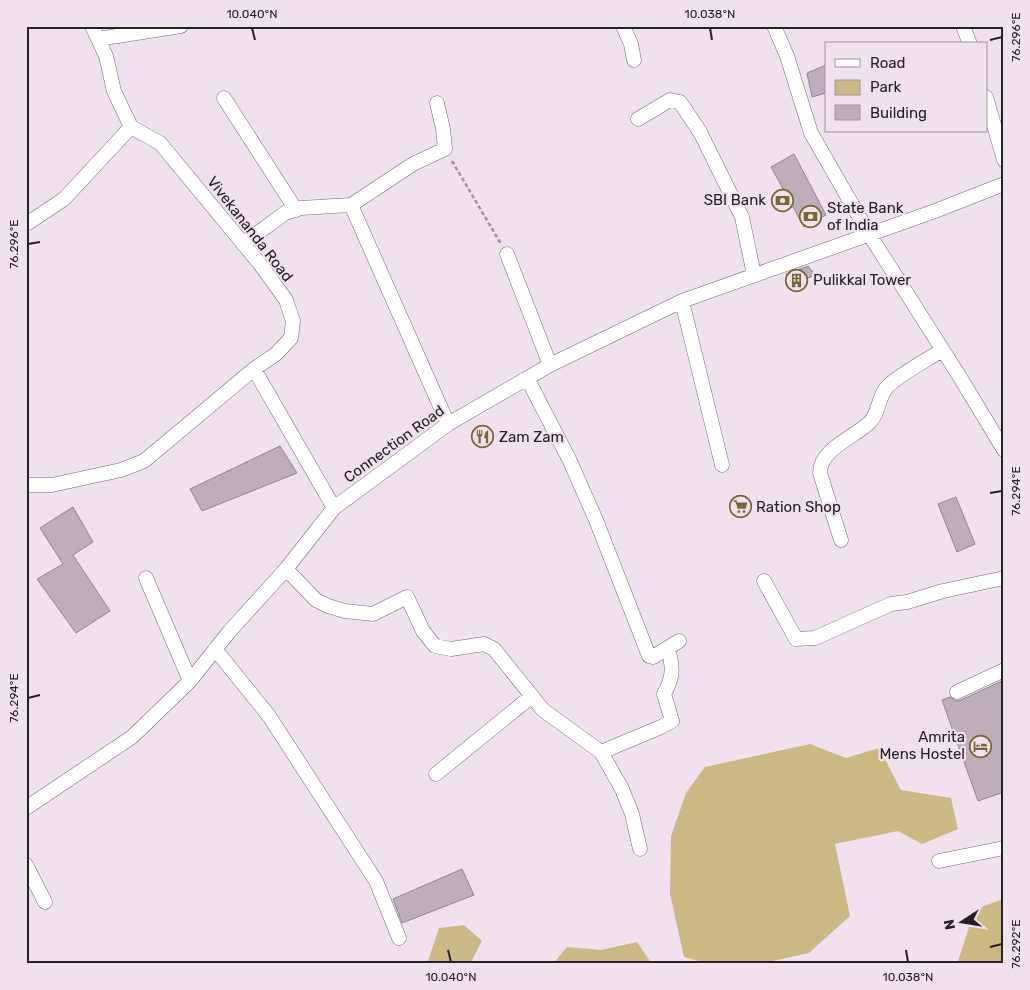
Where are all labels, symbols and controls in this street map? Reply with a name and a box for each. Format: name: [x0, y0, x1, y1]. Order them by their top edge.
text: 10.040°N: [226, 7, 278, 21]
text: 10.038°N: [685, 7, 735, 21]
text: 76.296°E: [1009, 12, 1023, 62]
legend: [825, 42, 988, 132]
text: Road: [870, 54, 906, 72]
text: Park: [870, 78, 901, 96]
text: Building: [870, 104, 927, 122]
street label: Vivekananda Road: [203, 173, 297, 285]
bank icon: SBI Bank: [770, 188, 794, 212]
place label: SBI Bank: [704, 191, 766, 209]
place label: State Bank of India: [827, 199, 904, 234]
bank icon: State Bank of India: [799, 205, 823, 229]
text: 76.296°E: [7, 219, 21, 269]
building icon: Pulikkal Tower: [785, 268, 809, 292]
place label: Pulikkal Tower: [813, 271, 911, 289]
street label: Connection Road: [340, 401, 448, 487]
restaurant icon: Zam Zam: [471, 425, 495, 449]
place label: Zam Zam: [499, 428, 564, 446]
text: 76.294°E: [1009, 466, 1023, 516]
supermarket icon: Ration Shop: [728, 495, 752, 519]
place label: Ration Shop: [756, 498, 841, 516]
text: 76.294°E: [7, 673, 21, 723]
place label: Amrita Mens Hostel: [879, 728, 965, 763]
hotel icon: Amrita Mens Hostel: [969, 734, 993, 758]
north arrow: [938, 898, 988, 948]
text: N: [940, 918, 959, 931]
text: 76.292°E: [1009, 919, 1023, 969]
text: 10.040°N: [425, 970, 477, 984]
text: 10.038°N: [883, 970, 933, 984]

